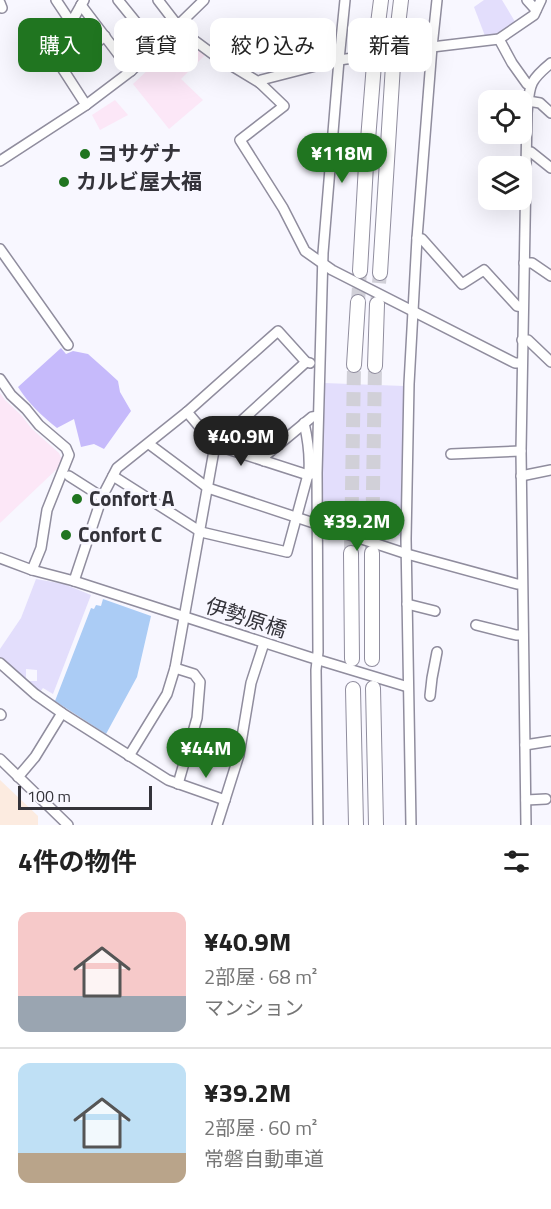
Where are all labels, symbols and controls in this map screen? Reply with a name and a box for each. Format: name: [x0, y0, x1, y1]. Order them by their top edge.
chip: 購入: [18, 18, 102, 72]
chip: 賃貸: [114, 18, 198, 72]
chip: 絞り込み: [210, 18, 336, 72]
chip: 新着: [348, 18, 432, 72]
map controls: [478, 90, 532, 210]
button: locate: [478, 90, 532, 144]
pin: ¥118M: [300, 133, 384, 184]
place label: ヨサゲナ: [97, 137, 181, 169]
text: ¥118M: [311, 137, 373, 168]
marker: ヨサゲナ: [78, 147, 92, 161]
button: layers: [478, 156, 532, 210]
place label: カルビ屋大福: [76, 165, 202, 197]
marker: カルビ屋大福: [57, 175, 71, 189]
pin: ¥40.9M: [192, 416, 290, 467]
text: ¥40.9M: [207, 420, 275, 451]
place label: Confort A: [89, 482, 175, 514]
marker: Confort A: [70, 492, 84, 506]
pin: ¥39.2M: [308, 501, 406, 552]
text: ¥39.2M: [323, 505, 391, 536]
place label: Confort C: [78, 518, 162, 550]
marker: Confort C: [59, 528, 73, 542]
street label: 伊勢原橋: [201, 589, 291, 645]
pin: ¥44M: [170, 728, 242, 779]
text: ¥44M: [181, 732, 231, 763]
scale bar: [18, 783, 152, 810]
text: 100 m: [27, 784, 71, 808]
text: 4件の物件: [18, 842, 137, 881]
icon: filters: [500, 845, 533, 878]
text: ¥40.9M: [204, 922, 291, 961]
icon: home: [66, 936, 138, 1008]
text: 2部屋 · 68 m²: [204, 961, 317, 992]
text: マンション: [204, 992, 304, 1023]
text: ¥39.2M: [204, 1073, 291, 1112]
icon: home: [66, 1087, 138, 1159]
text: 2部屋 · 60 m²: [204, 1112, 317, 1143]
text: 常磐自動車道: [204, 1143, 324, 1174]

